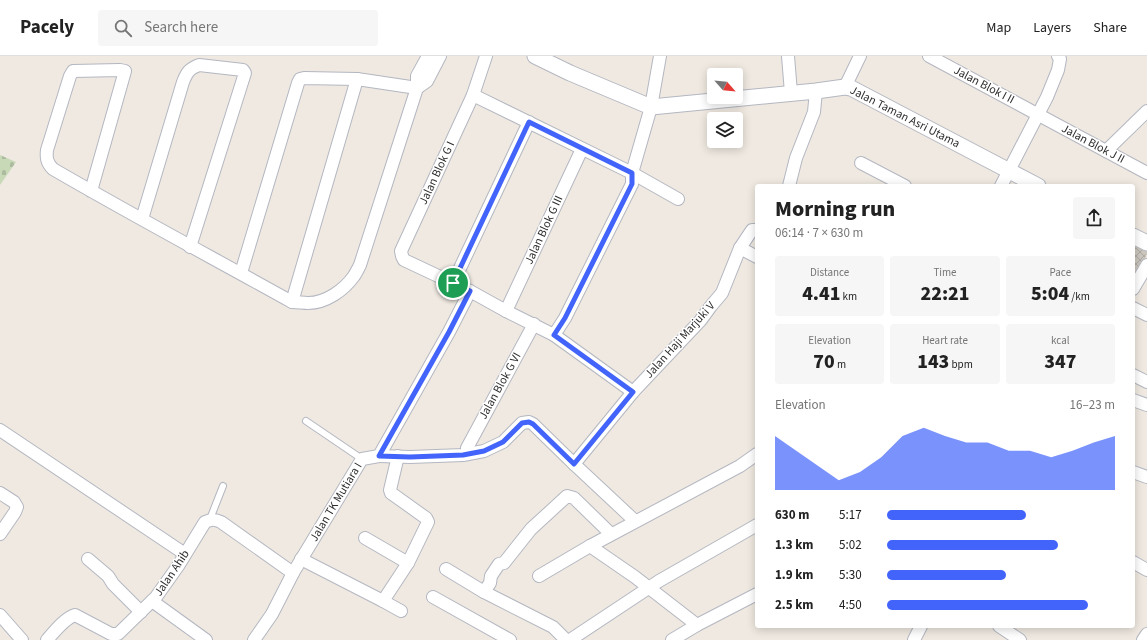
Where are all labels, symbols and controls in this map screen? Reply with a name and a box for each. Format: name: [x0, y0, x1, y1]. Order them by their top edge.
search box: [98, 10, 378, 46]
text: Pacely: [20, 14, 74, 41]
icon: search: [112, 17, 134, 39]
text: Search here: [144, 17, 218, 38]
text: Map: [986, 18, 1011, 38]
text: Layers: [1033, 18, 1071, 38]
text: Share: [1093, 18, 1127, 38]
street label: Jalan Blok I II: [951, 62, 1017, 108]
north arrow: [707, 68, 743, 104]
map controls: [707, 68, 743, 148]
street label: Jalan Taman Asri Utama: [847, 82, 963, 152]
button: layers: [707, 112, 743, 148]
street label: Jalan Blok J II: [1058, 120, 1128, 168]
street label: Jalan Blok G I: [415, 139, 459, 207]
street label: Jalan Blok G III: [521, 193, 567, 267]
text: Morning run: [775, 193, 895, 225]
button: share: [1073, 197, 1115, 239]
text: 06:14 · 7 × 630 m: [775, 224, 863, 242]
text: Distance: [810, 265, 849, 280]
text: Time: [933, 265, 957, 280]
text: Pace: [1050, 265, 1071, 280]
pin: [436, 266, 470, 300]
icon: arrive: [442, 272, 464, 294]
text: 4.41: [802, 280, 840, 308]
text: 22:21: [921, 280, 969, 308]
text: 5:04: [1031, 280, 1069, 308]
text: km: [840, 289, 857, 304]
text: /km: [1069, 289, 1090, 304]
street label: Jalan Haji Marjuki V: [641, 297, 720, 382]
text: Elevation: [808, 333, 851, 348]
text: Heart rate: [922, 333, 968, 348]
text: kcal: [1051, 333, 1070, 348]
text: 70: [813, 348, 835, 376]
text: 143: [917, 348, 949, 376]
text: 347: [1044, 348, 1076, 376]
street label: Jalan Blok G VI: [475, 350, 525, 422]
text: m: [835, 357, 846, 372]
text: bpm: [949, 357, 973, 372]
text: Elevation: [775, 396, 826, 414]
text: 16–23 m: [1070, 396, 1115, 414]
street label: Jalan TK Mutiara I: [306, 459, 366, 545]
text: 630 m: [775, 506, 809, 524]
text: 5:17: [839, 506, 862, 524]
text: 1.3 km: [775, 536, 814, 554]
text: 5:02: [839, 536, 862, 554]
street label: Jalan Ahib: [150, 546, 194, 600]
text: 1.9 km: [775, 566, 814, 584]
text: 5:30: [839, 566, 862, 584]
text: 2.5 km: [775, 596, 814, 614]
text: 4:50: [839, 596, 862, 614]

